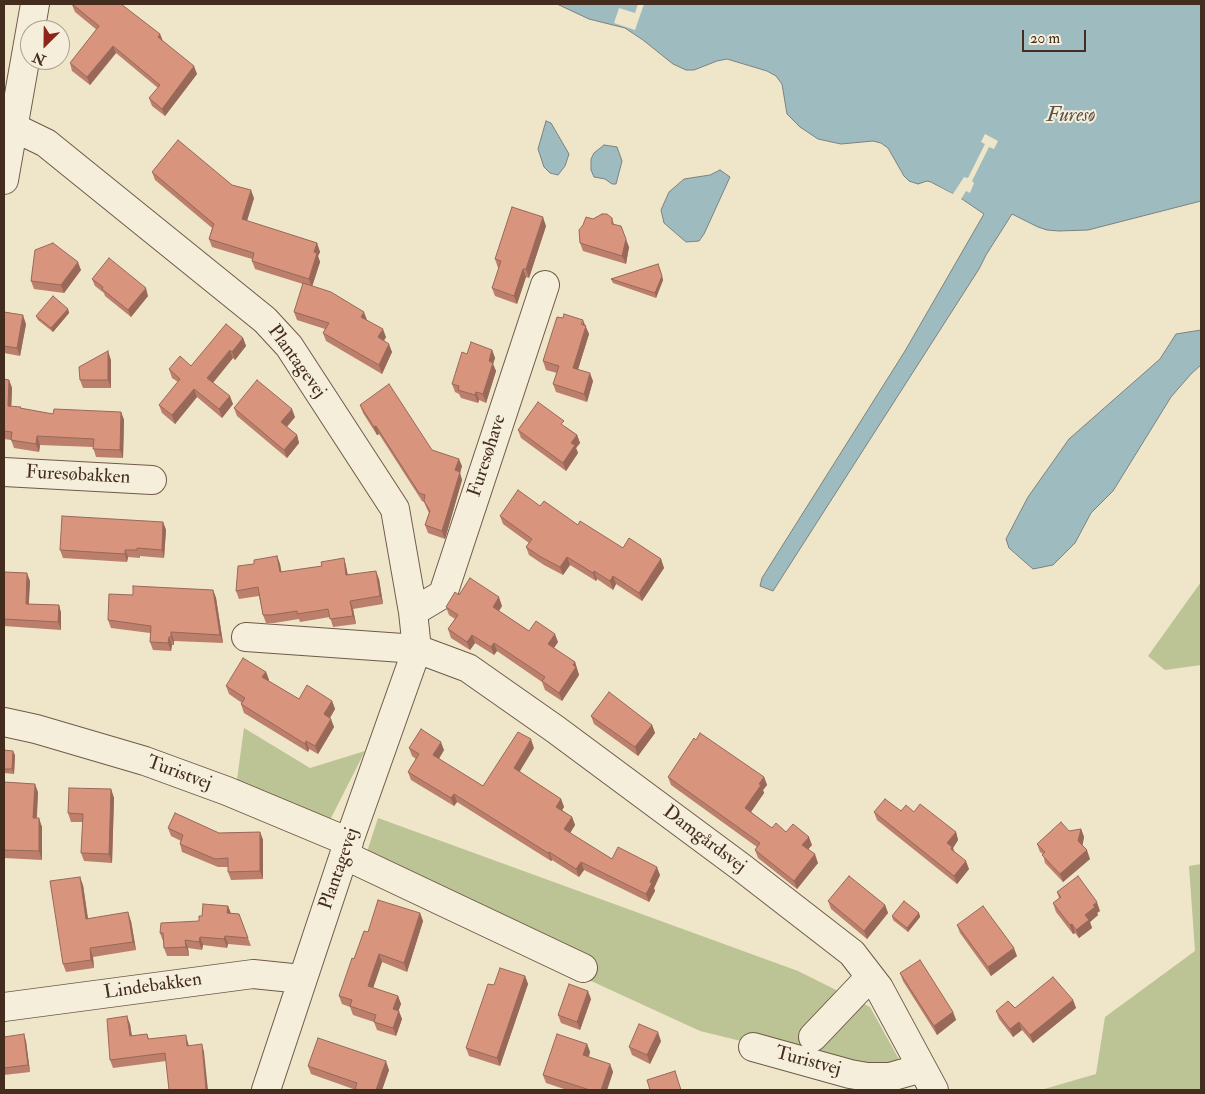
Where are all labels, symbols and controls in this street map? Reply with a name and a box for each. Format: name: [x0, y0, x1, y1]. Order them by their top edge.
north arrow: [20, 20, 70, 70]
scale bar: [1025, 20, 1089, 52]
text: 20 m: [1030, 29, 1060, 48]
text: N: [30, 48, 48, 69]
water label: Furesø: [1047, 105, 1095, 129]
street label: Plantagevej: [262, 321, 330, 403]
street label: Furesøhave: [464, 412, 512, 500]
street label: Furesøbakken: [25, 462, 131, 490]
street label: Turistvej: [144, 752, 214, 796]
street label: Damgårdsvej: [658, 801, 750, 879]
street label: Plantagevej: [315, 825, 365, 913]
street label: Lindebakken: [103, 969, 203, 1005]
street label: Turistvej: [773, 1042, 843, 1082]

